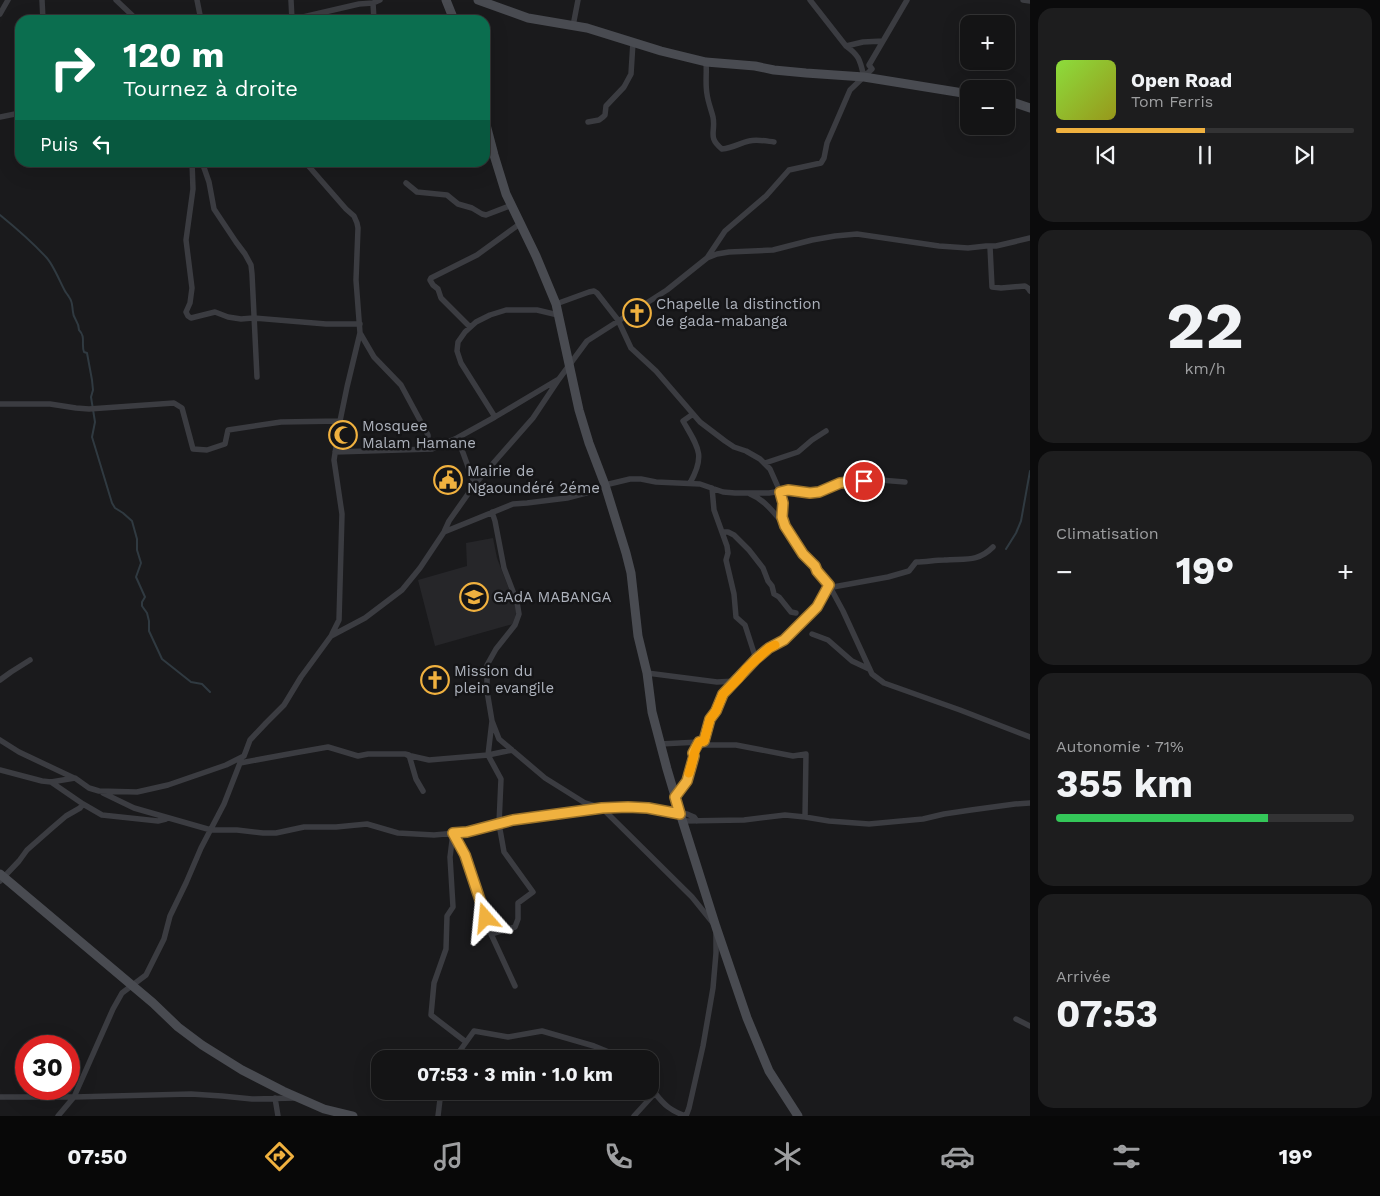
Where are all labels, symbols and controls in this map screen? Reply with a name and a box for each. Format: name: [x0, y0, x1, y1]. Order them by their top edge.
map controls: [960, 15, 1015, 135]
button: +: [960, 15, 1015, 70]
text: 120 m: [123, 34, 224, 76]
icon: right: [40, 35, 105, 100]
text: Open Road: [1131, 69, 1232, 92]
text: Tournez à droite: [123, 76, 298, 101]
button: −: [960, 80, 1015, 135]
text: Tom Ferris: [1131, 92, 1213, 111]
icon: left: [88, 130, 116, 158]
text: Puis: [40, 133, 78, 156]
icon: previous: [1092, 141, 1120, 169]
icon: pause: [1191, 141, 1219, 169]
icon: next: [1290, 141, 1318, 169]
text: 22: [1166, 288, 1244, 364]
place label: Chapelle la distinction de gada-mabanga: [656, 295, 821, 330]
church icon: Chapelle la distinction de gada-mabanga: [622, 298, 652, 328]
text: km/h: [1184, 359, 1226, 378]
place label: Mosquee Malam Hamane: [362, 417, 476, 452]
mosque icon: Mosquee Malam Hamane: [328, 420, 358, 450]
pin: [843, 460, 885, 502]
place label: Mairie de Ngaoundéré 2éme: [467, 462, 600, 497]
public building icon: Mairie de Ngaoundéré 2éme: [433, 465, 463, 495]
icon: arrive: [850, 467, 878, 495]
text: Climatisation: [1056, 524, 1159, 543]
text: 19°: [1176, 549, 1234, 593]
text: −: [1056, 555, 1073, 588]
text: +: [1337, 555, 1354, 588]
school or university icon: GAdA MABANGA: [459, 582, 489, 612]
place label: GAdA MABANGA: [493, 588, 612, 606]
place label: Mission du plein evangile: [454, 662, 554, 697]
church icon: Mission du plein evangile: [420, 665, 450, 695]
text: Autonomie · 71%: [1056, 737, 1184, 756]
text: 355 km: [1056, 762, 1193, 806]
position arrow: [459, 891, 511, 943]
text: Arrivée: [1056, 967, 1111, 986]
text: 07:53: [1056, 992, 1158, 1036]
speed limit sign: 30: [15, 1035, 80, 1100]
text: 07:53 · 3 min · 1.0 km: [417, 1063, 613, 1086]
icon: directions: [262, 1139, 297, 1174]
icon: music: [431, 1139, 466, 1174]
icon: phone: [601, 1139, 636, 1174]
icon: climate: [770, 1139, 805, 1174]
icon: car: [940, 1139, 975, 1174]
icon: filters: [1109, 1139, 1144, 1174]
text: 07:50: [67, 1144, 127, 1169]
text: 19°: [1279, 1144, 1313, 1169]

